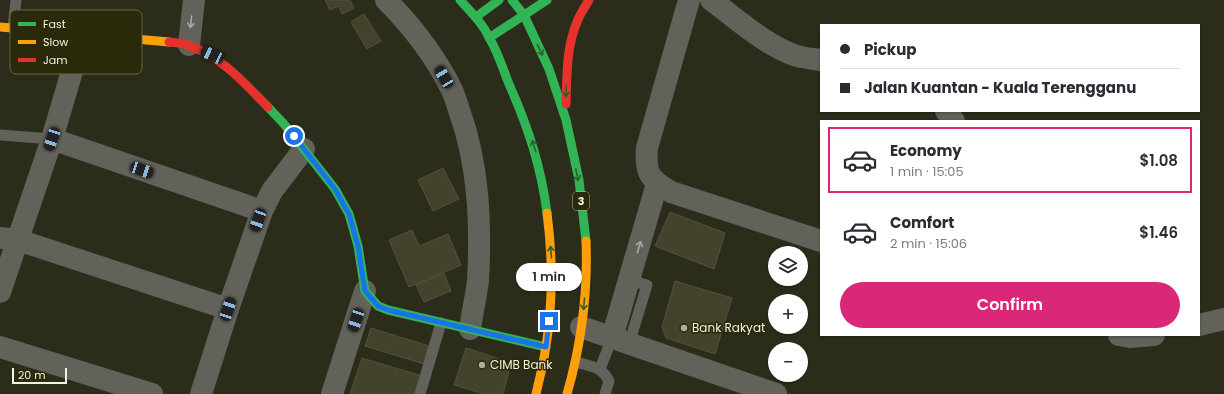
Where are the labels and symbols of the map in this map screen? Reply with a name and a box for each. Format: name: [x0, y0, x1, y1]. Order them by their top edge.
legend: [10, 10, 142, 74]
one-way arrow: [188, 15, 195, 28]
text: Fast: [43, 16, 66, 32]
text: Slow: [43, 34, 68, 50]
car: [199, 44, 225, 66]
one-way arrow: [537, 44, 544, 56]
text: Jam: [43, 52, 68, 68]
car: [433, 64, 455, 90]
one-way arrow: [563, 84, 570, 97]
car: [42, 126, 62, 152]
route start: [285, 127, 303, 145]
one-way arrow: [529, 140, 537, 152]
car: [129, 160, 155, 180]
one-way arrow: [574, 168, 582, 181]
road number: 3: [573, 192, 589, 210]
car: [248, 207, 268, 233]
one-way arrow: [636, 240, 643, 253]
one-way arrow: [547, 246, 555, 259]
callout: 1 min: [516, 263, 582, 291]
car: [219, 296, 237, 322]
one-way arrow: [580, 297, 587, 310]
car: [347, 307, 365, 333]
route end: [540, 312, 558, 330]
place label: Bank Rakyat: [692, 319, 765, 336]
marker: Bank Rakyat: [679, 323, 689, 333]
place label: CIMB Bank: [490, 356, 553, 373]
marker: CIMB Bank: [477, 360, 487, 370]
scale bar: [12, 366, 67, 385]

